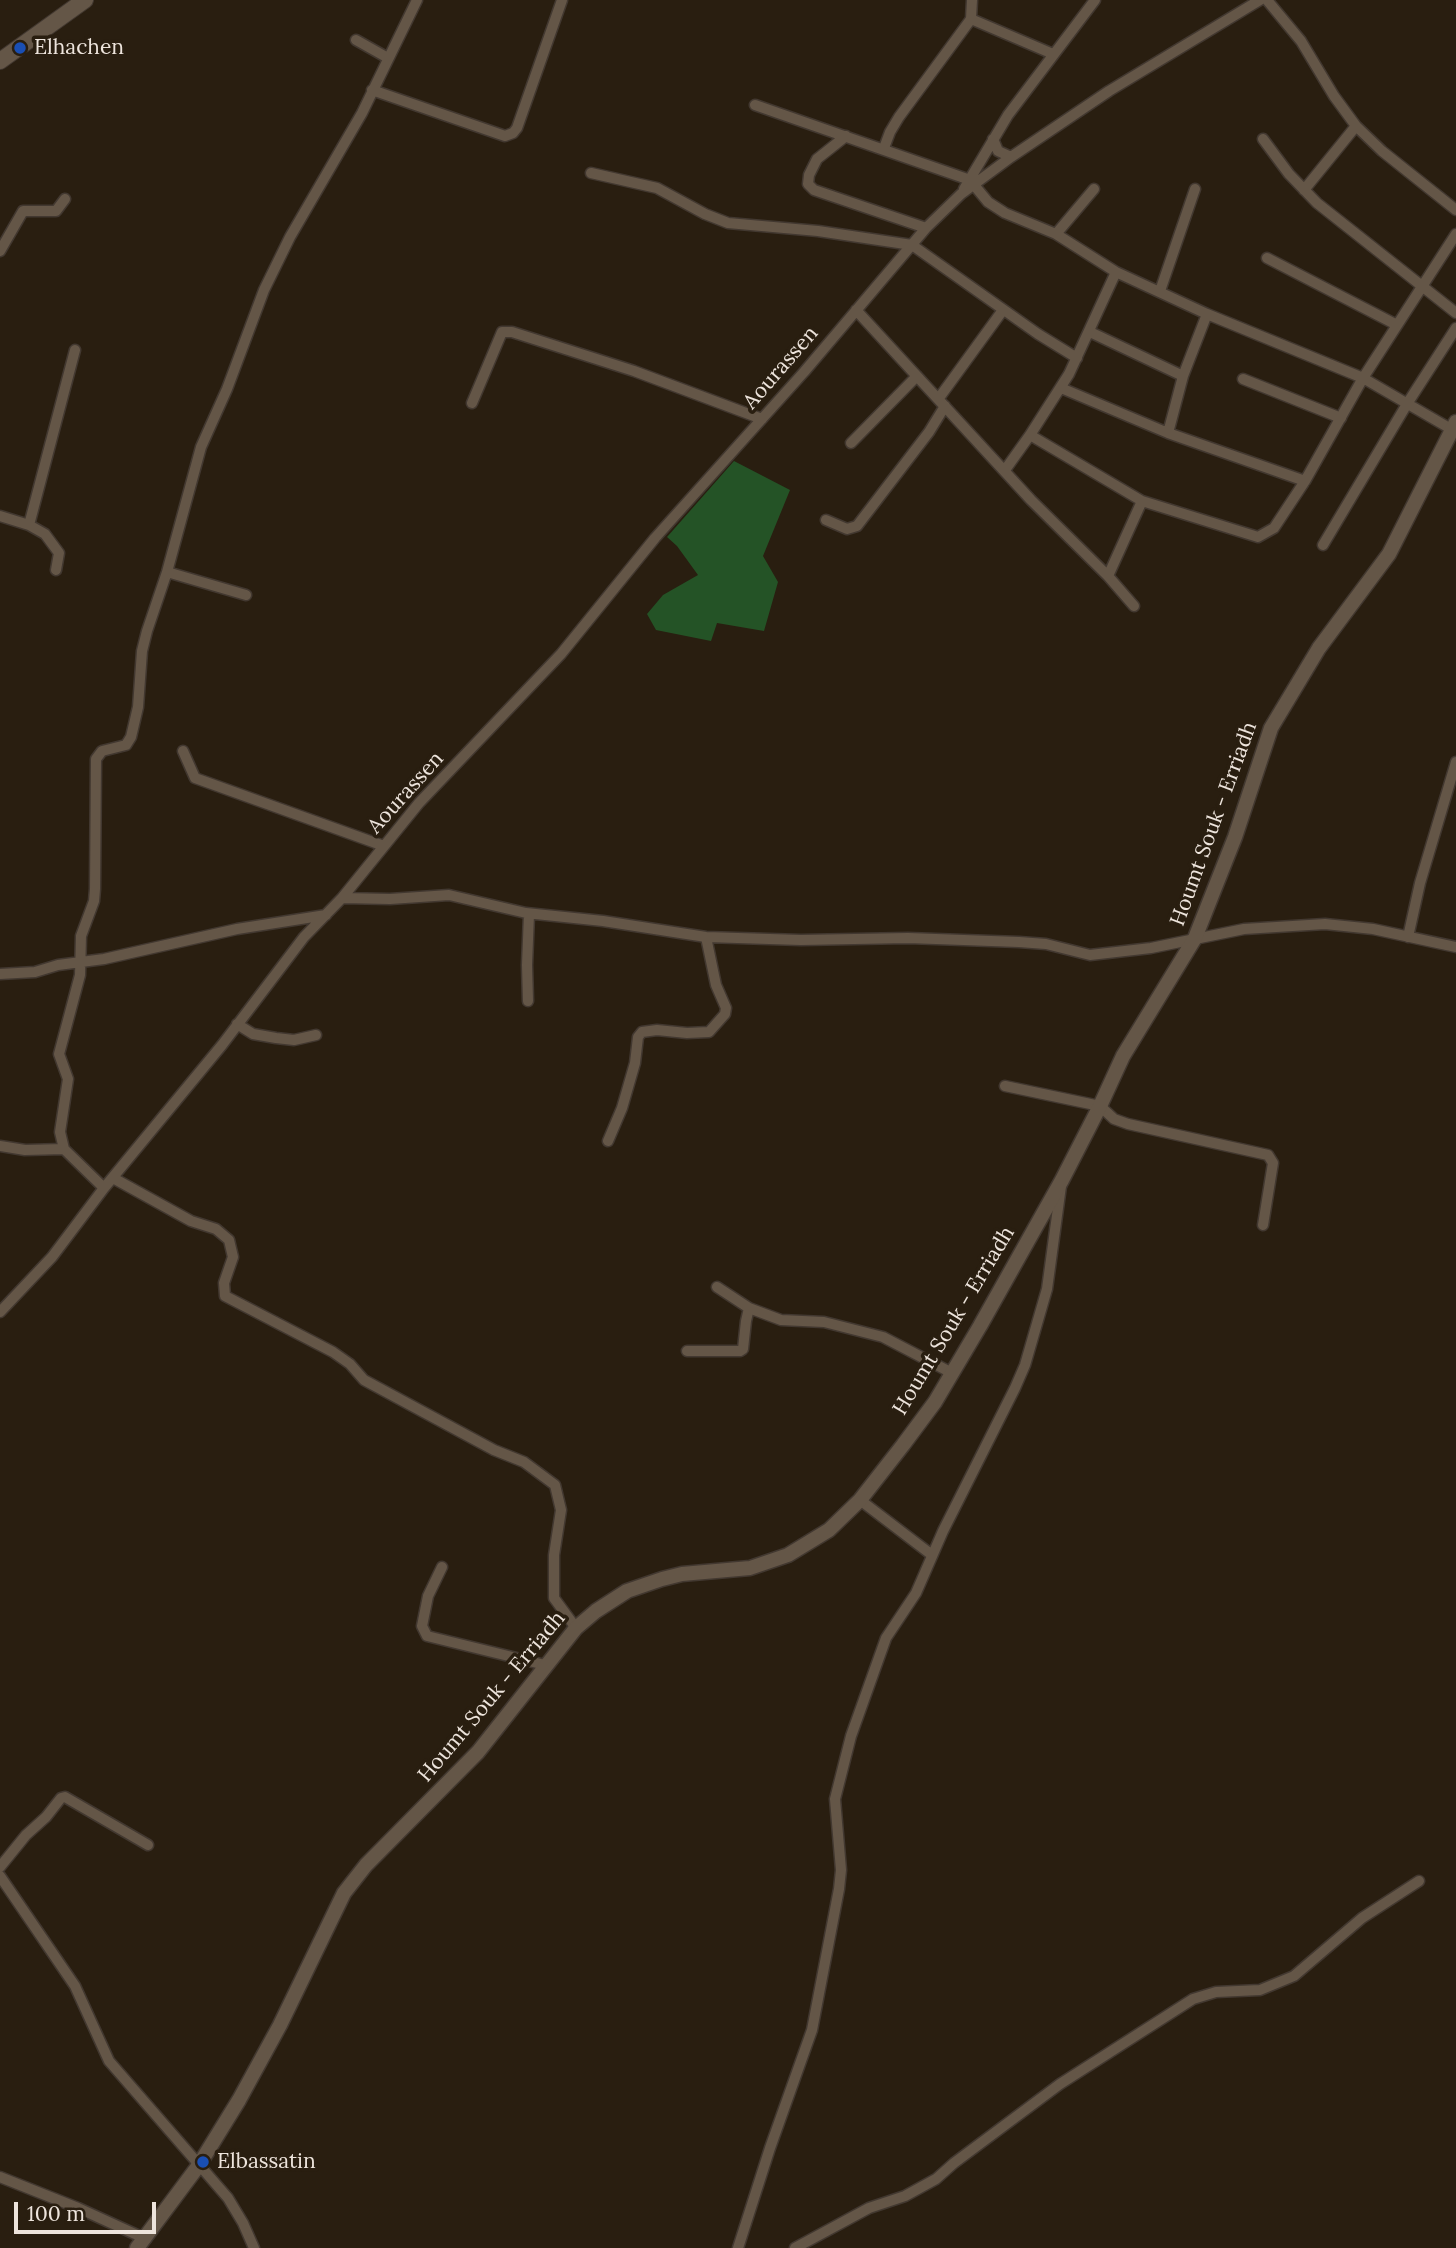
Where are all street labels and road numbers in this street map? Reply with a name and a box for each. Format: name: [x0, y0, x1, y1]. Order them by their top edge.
street label: Aourassen: [738, 321, 824, 415]
street label: Houmt Souk - Erriadh: [1165, 718, 1263, 930]
street label: Aourassen: [363, 747, 449, 839]
street label: Houmt Souk - Erriadh: [888, 1222, 1020, 1420]
street label: Houmt Souk - Erriadh: [413, 1606, 571, 1788]

